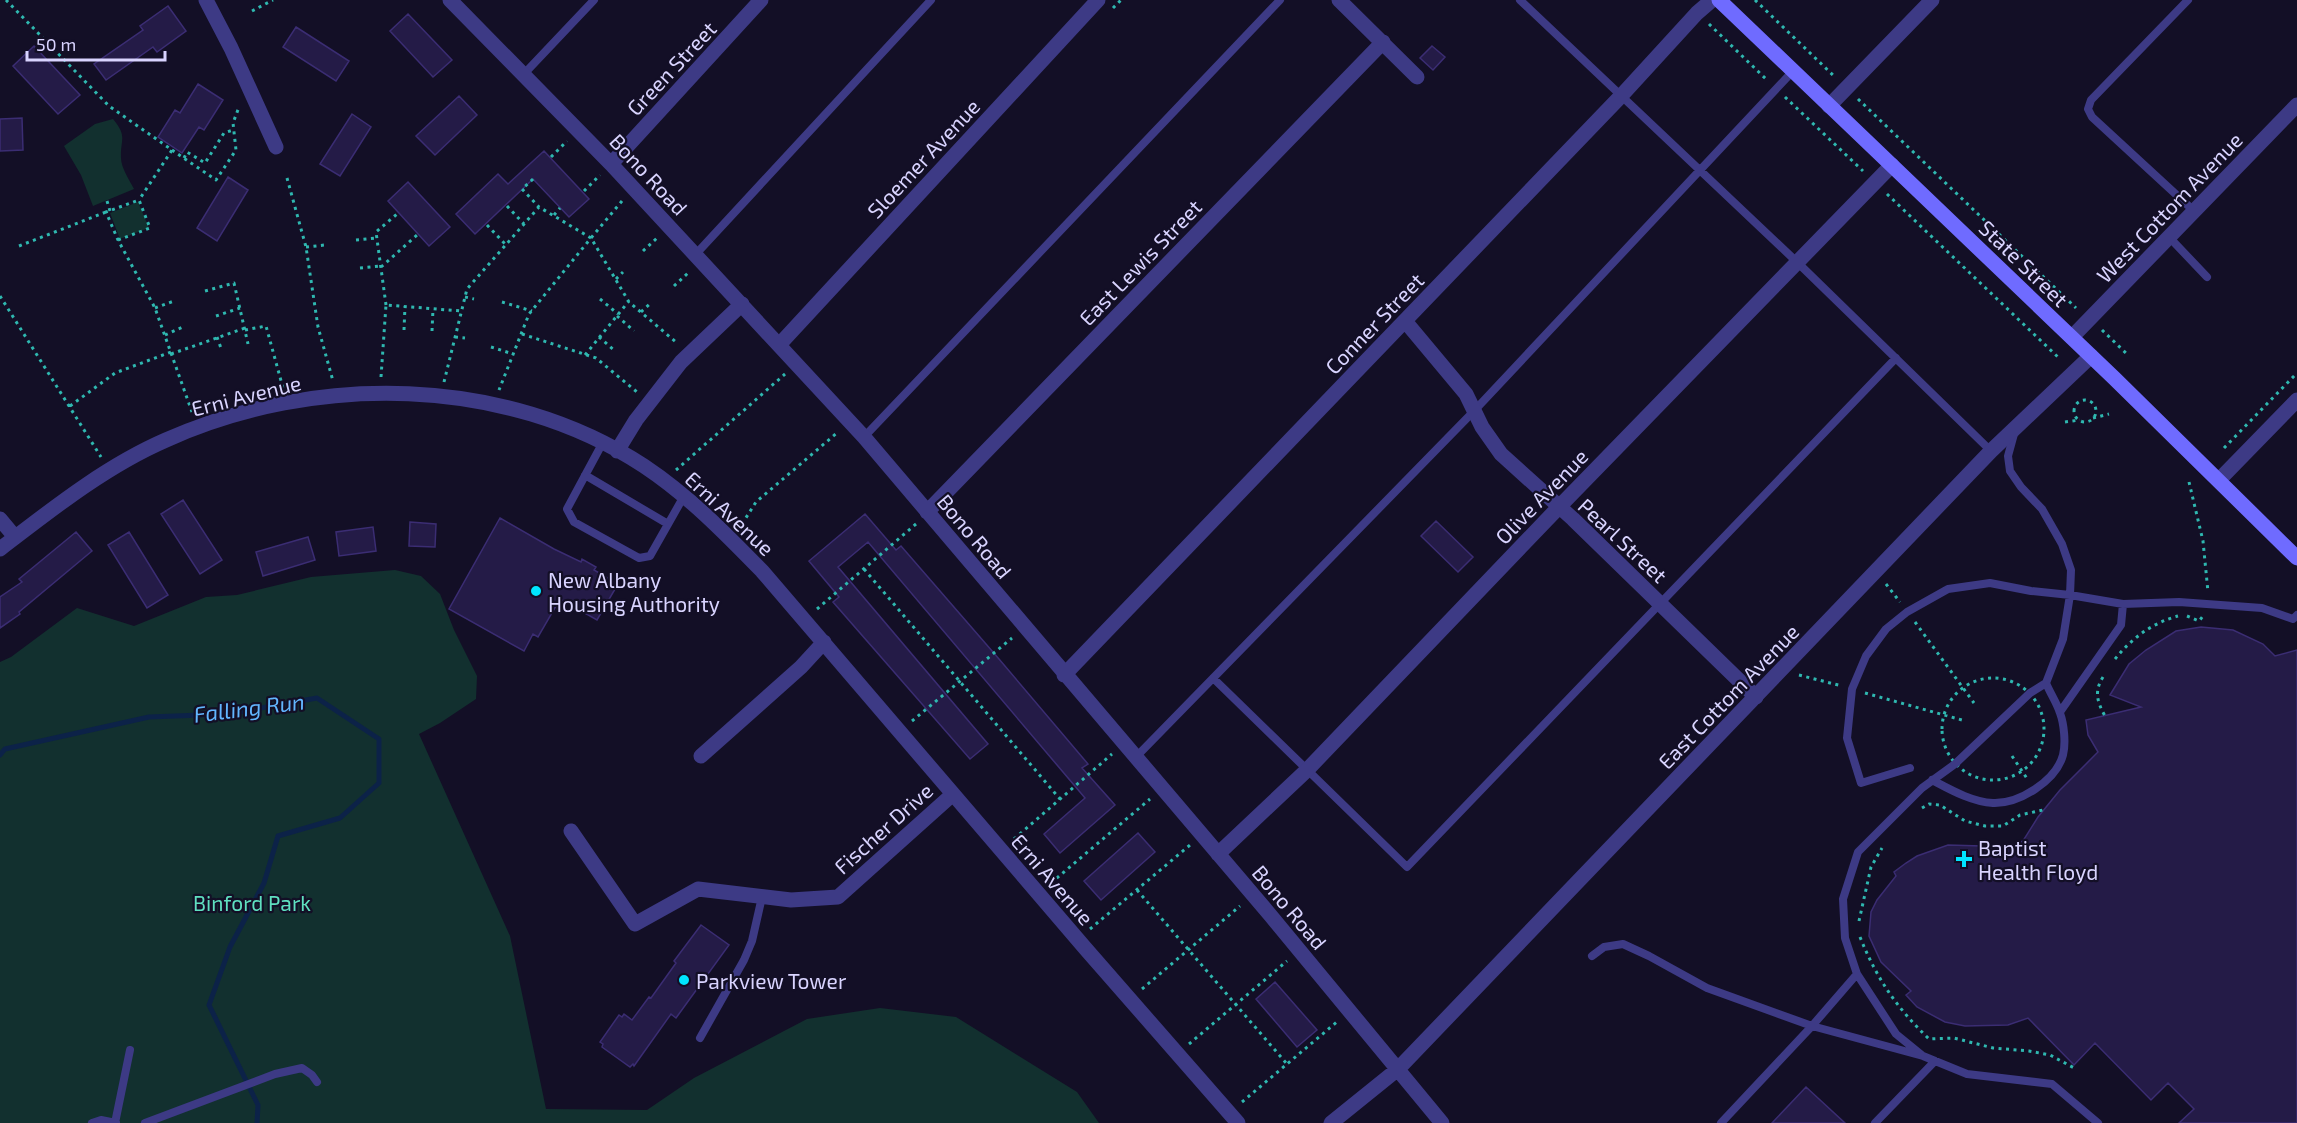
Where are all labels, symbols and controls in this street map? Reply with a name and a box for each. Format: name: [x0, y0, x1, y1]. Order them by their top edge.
street label: Green Street: [621, 16, 721, 120]
scale bar: [27, 24, 165, 62]
text: 50 m: [36, 33, 76, 55]
street label: Sloemer Avenue: [862, 93, 984, 223]
street label: West Cottom Avenue: [2091, 127, 2247, 287]
street label: Bono Road: [605, 128, 693, 220]
street label: East Lewis Street: [1074, 194, 1206, 330]
street label: State Street: [1974, 215, 2074, 311]
street label: Conner Street: [1320, 267, 1428, 379]
street label: Erni Avenue: [189, 369, 303, 421]
street label: Olive Avenue: [1490, 443, 1592, 549]
street label: Erni Avenue: [680, 466, 780, 560]
street label: Bono Road: [933, 489, 1017, 583]
street label: Pearl Street: [1573, 493, 1673, 587]
place label: New Albany Housing Authority: [548, 567, 720, 616]
marker: New Albany Housing Authority: [529, 584, 543, 598]
street label: East Cottom Avenue: [1653, 618, 1803, 774]
water label: Falling Run: [192, 687, 306, 727]
street label: Fischer Drive: [829, 777, 937, 879]
street label: Erni Avenue: [1007, 828, 1099, 930]
place label: Baptist Health Floyd: [1978, 835, 2098, 884]
marker: Baptist Health Floyd: [1955, 850, 1973, 868]
street label: Bono Road: [1248, 860, 1332, 954]
park label: Binford Park: [193, 890, 311, 915]
place label: Parkview Tower: [696, 968, 847, 993]
marker: Parkview Tower: [677, 973, 691, 987]

